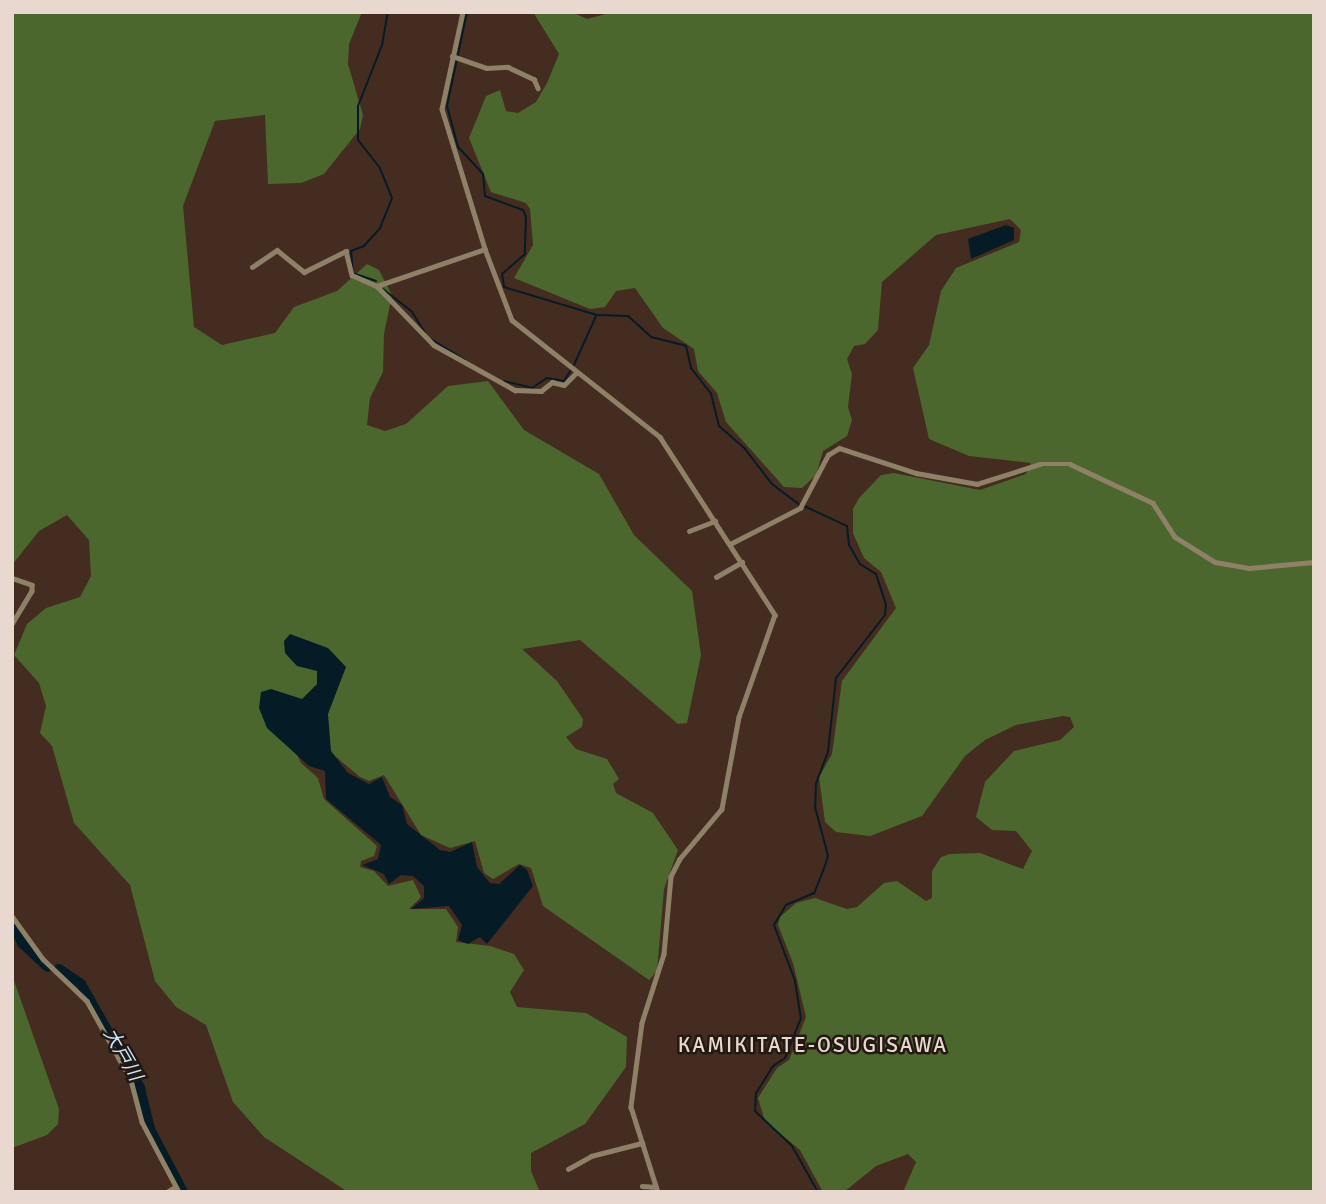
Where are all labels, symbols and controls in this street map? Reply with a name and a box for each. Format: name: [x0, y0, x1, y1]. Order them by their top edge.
water label: 大戸川: [98, 1025, 146, 1085]
district label: KAMIKITATE-OSUGISAWA: [680, 1032, 946, 1058]

